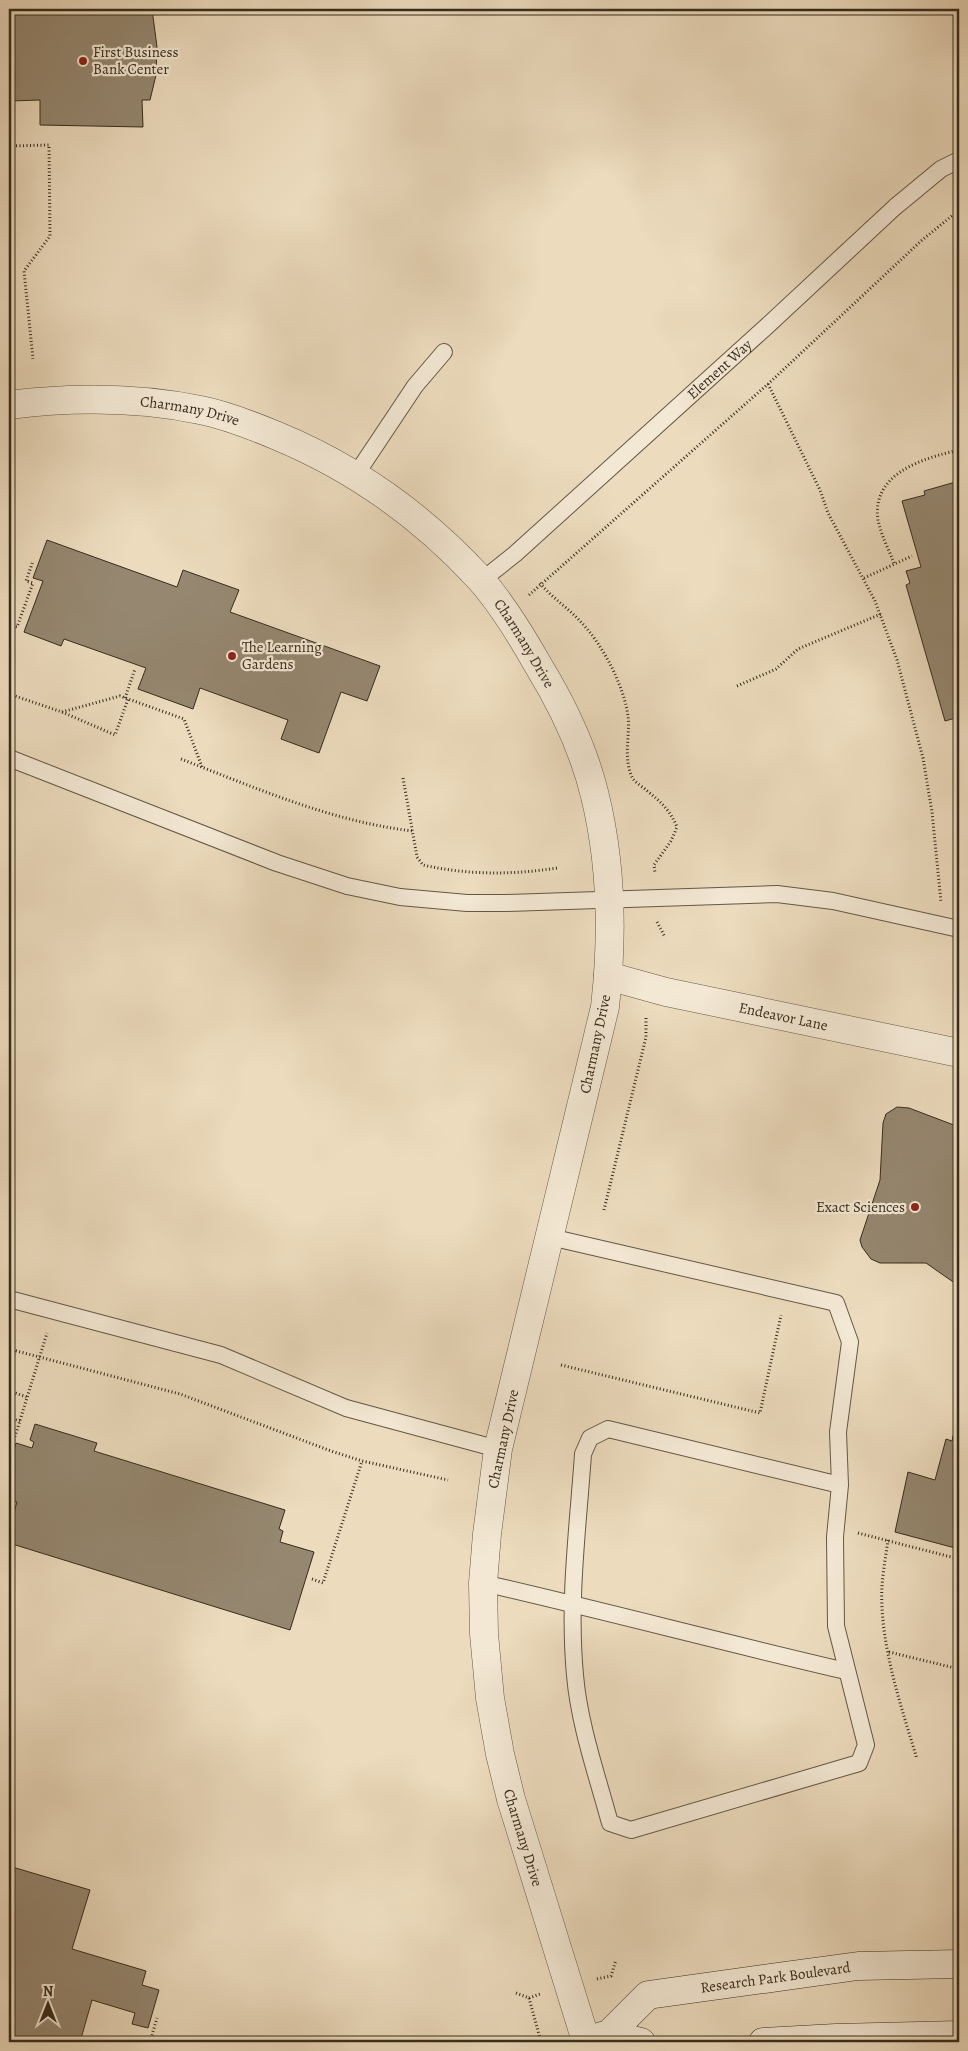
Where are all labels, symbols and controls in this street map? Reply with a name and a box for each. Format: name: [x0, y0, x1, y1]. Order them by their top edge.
place label: First Business Bank Center: [93, 42, 179, 79]
marker: First Business Bank Center: [77, 55, 89, 67]
street label: Element Way: [683, 334, 756, 404]
street label: Charmany Drive: [139, 391, 243, 430]
street label: Charmany Drive: [489, 595, 559, 692]
place label: The Learning Gardens: [242, 637, 322, 674]
marker: The Learning Gardens: [226, 650, 238, 662]
street label: Charmany Drive: [575, 992, 615, 1095]
street label: Endeavor Lane: [737, 997, 830, 1035]
place label: Exact Sciences: [816, 1197, 905, 1217]
marker: Exact Sciences: [909, 1201, 921, 1213]
street label: Charmany Drive: [483, 1387, 523, 1490]
street label: Charmany Drive: [499, 1787, 548, 1889]
street label: Research Park Boulevard: [699, 1957, 853, 1998]
north arrow: [22, 1978, 72, 2028]
text: N: [43, 1982, 53, 2001]

